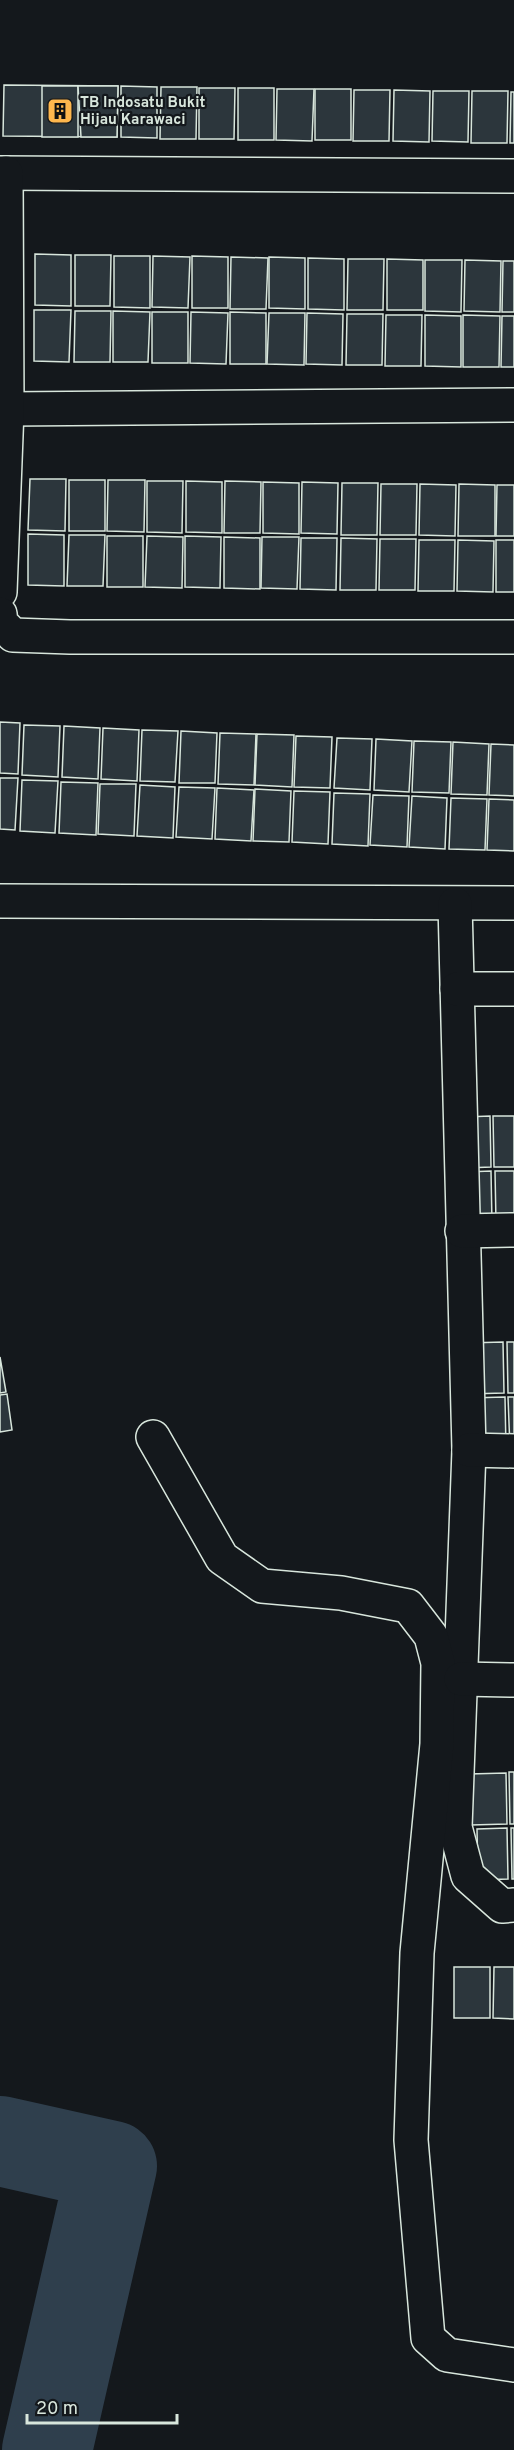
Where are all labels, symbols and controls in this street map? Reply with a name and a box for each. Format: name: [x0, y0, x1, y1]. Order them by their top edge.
place label: TB Indosatu Bukit Hijau Karawaci: [80, 94, 205, 130]
building icon: TB Indosatu Bukit Hijau Karawaci: [45, 96, 75, 126]
scale bar: [27, 2387, 177, 2425]
text: 20 m: [36, 2398, 78, 2421]

